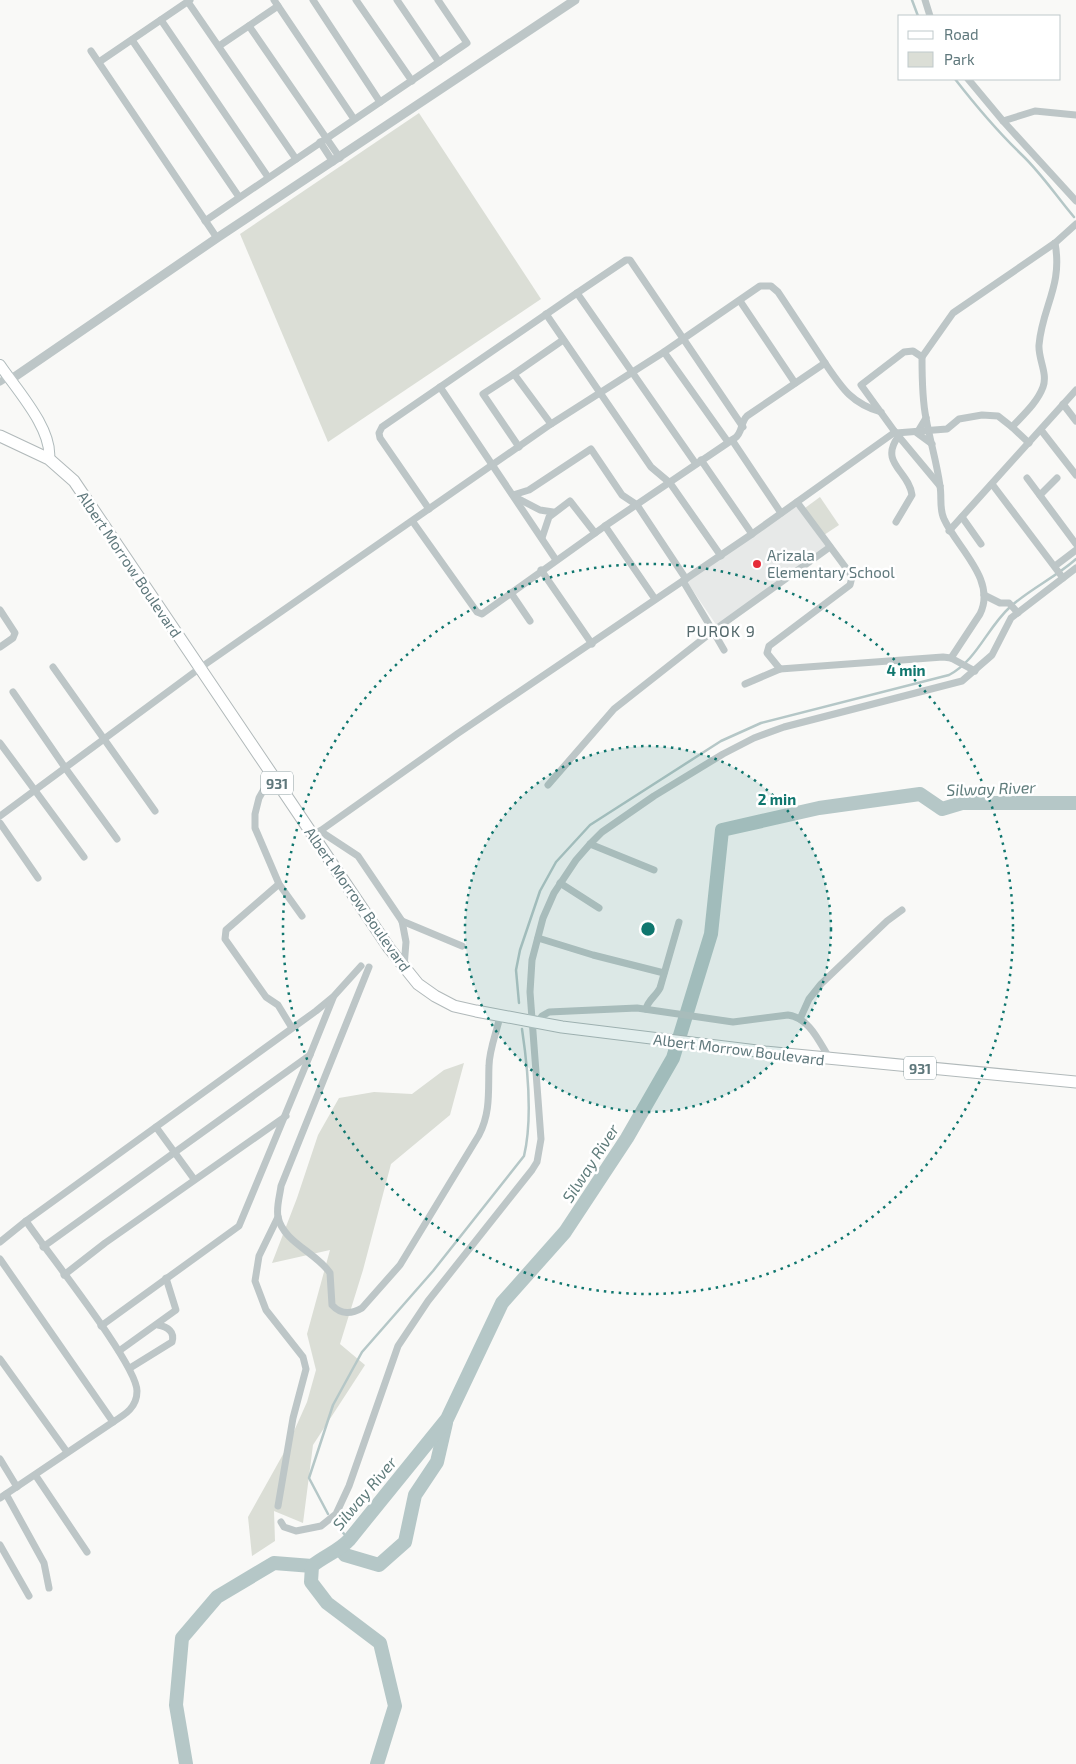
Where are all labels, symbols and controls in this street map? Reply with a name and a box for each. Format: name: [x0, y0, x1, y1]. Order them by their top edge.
legend: [898, 15, 1061, 80]
text: Road: [944, 25, 979, 43]
text: Park: [944, 50, 975, 68]
street label: Albert Morrow Boulevard: [74, 488, 186, 640]
place label: Arizala Elementary School: [767, 546, 895, 581]
marker: Arizala Elementary School: [751, 558, 763, 570]
district label: PUROK 9: [686, 621, 756, 640]
text: 4 min: [886, 661, 926, 679]
road number: 931: [261, 771, 293, 794]
water label: Silway River: [946, 777, 1037, 800]
text: 2 min: [758, 790, 796, 808]
street label: Albert Morrow Boulevard: [301, 823, 415, 975]
centre of rings: [639, 920, 657, 938]
street label: Albert Morrow Boulevard: [652, 1030, 826, 1068]
road number: 931: [904, 1056, 936, 1080]
water label: Silway River: [558, 1120, 624, 1206]
water label: Silway River: [328, 1452, 401, 1534]

